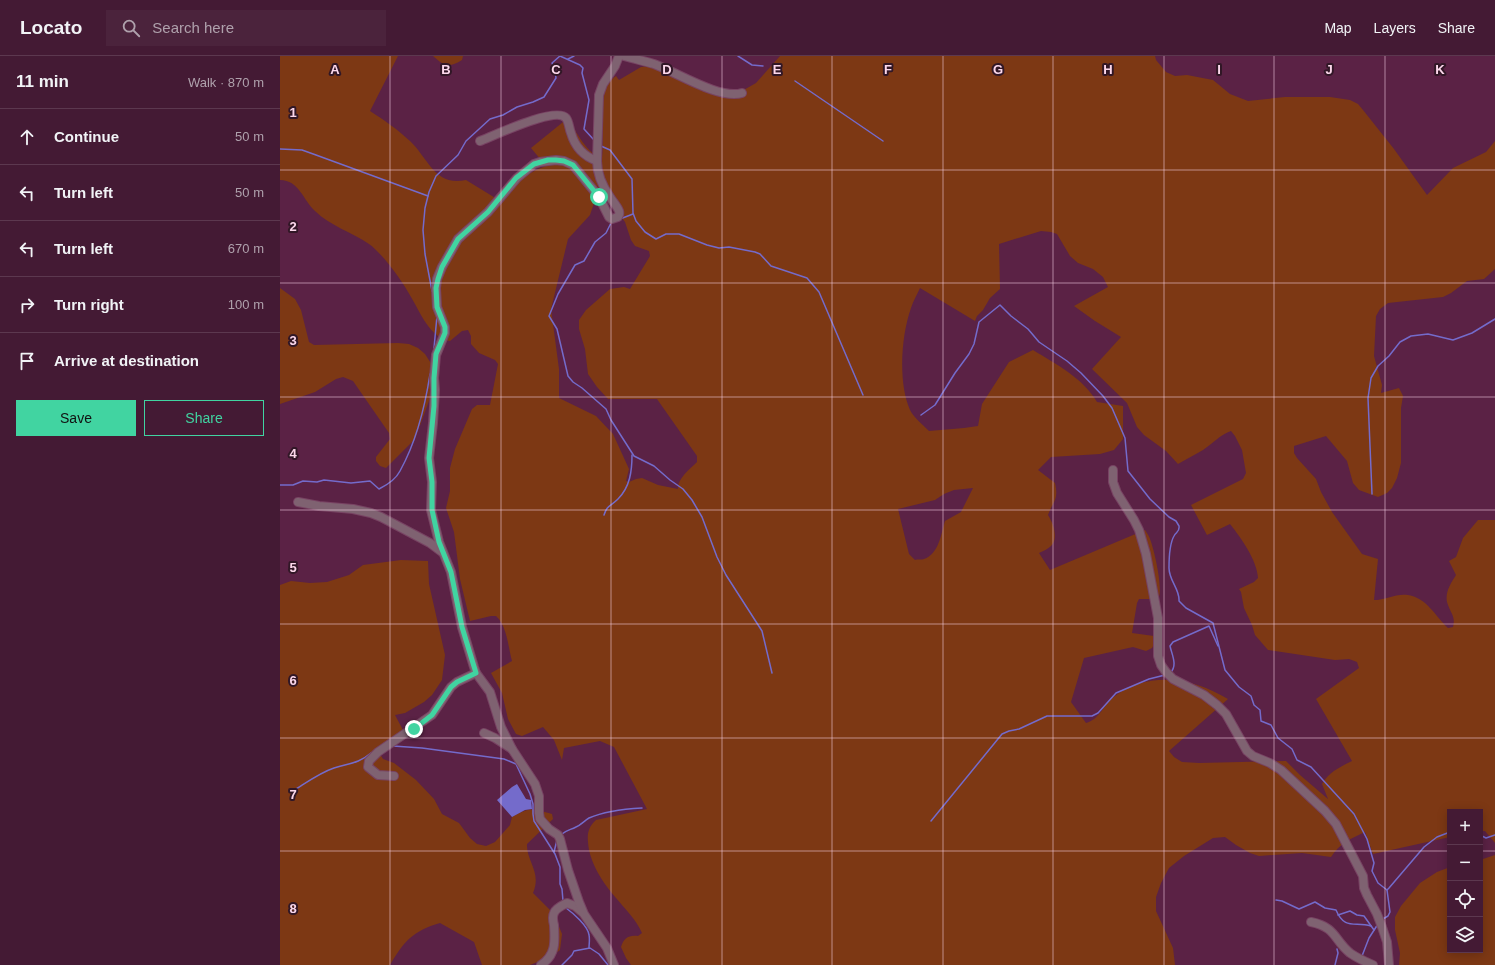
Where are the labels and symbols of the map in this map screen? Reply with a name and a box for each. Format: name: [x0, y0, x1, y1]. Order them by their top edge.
text: A: [330, 62, 340, 77]
text: B: [441, 62, 451, 77]
text: C: [551, 62, 561, 77]
text: D: [662, 62, 672, 77]
text: E: [773, 62, 782, 77]
text: F: [884, 62, 892, 77]
text: G: [993, 62, 1003, 77]
text: H: [1103, 62, 1113, 77]
text: I: [1217, 62, 1221, 77]
text: J: [1325, 62, 1333, 77]
text: K: [1435, 62, 1445, 77]
text: 1: [289, 105, 297, 120]
route start: [590, 188, 608, 206]
text: 2: [289, 219, 297, 234]
text: 3: [289, 333, 297, 348]
text: 4: [289, 446, 297, 461]
text: 5: [289, 560, 297, 575]
text: 6: [289, 673, 297, 688]
route end: [405, 720, 423, 738]
text: 7: [289, 787, 297, 802]
text: 8: [289, 901, 297, 916]

